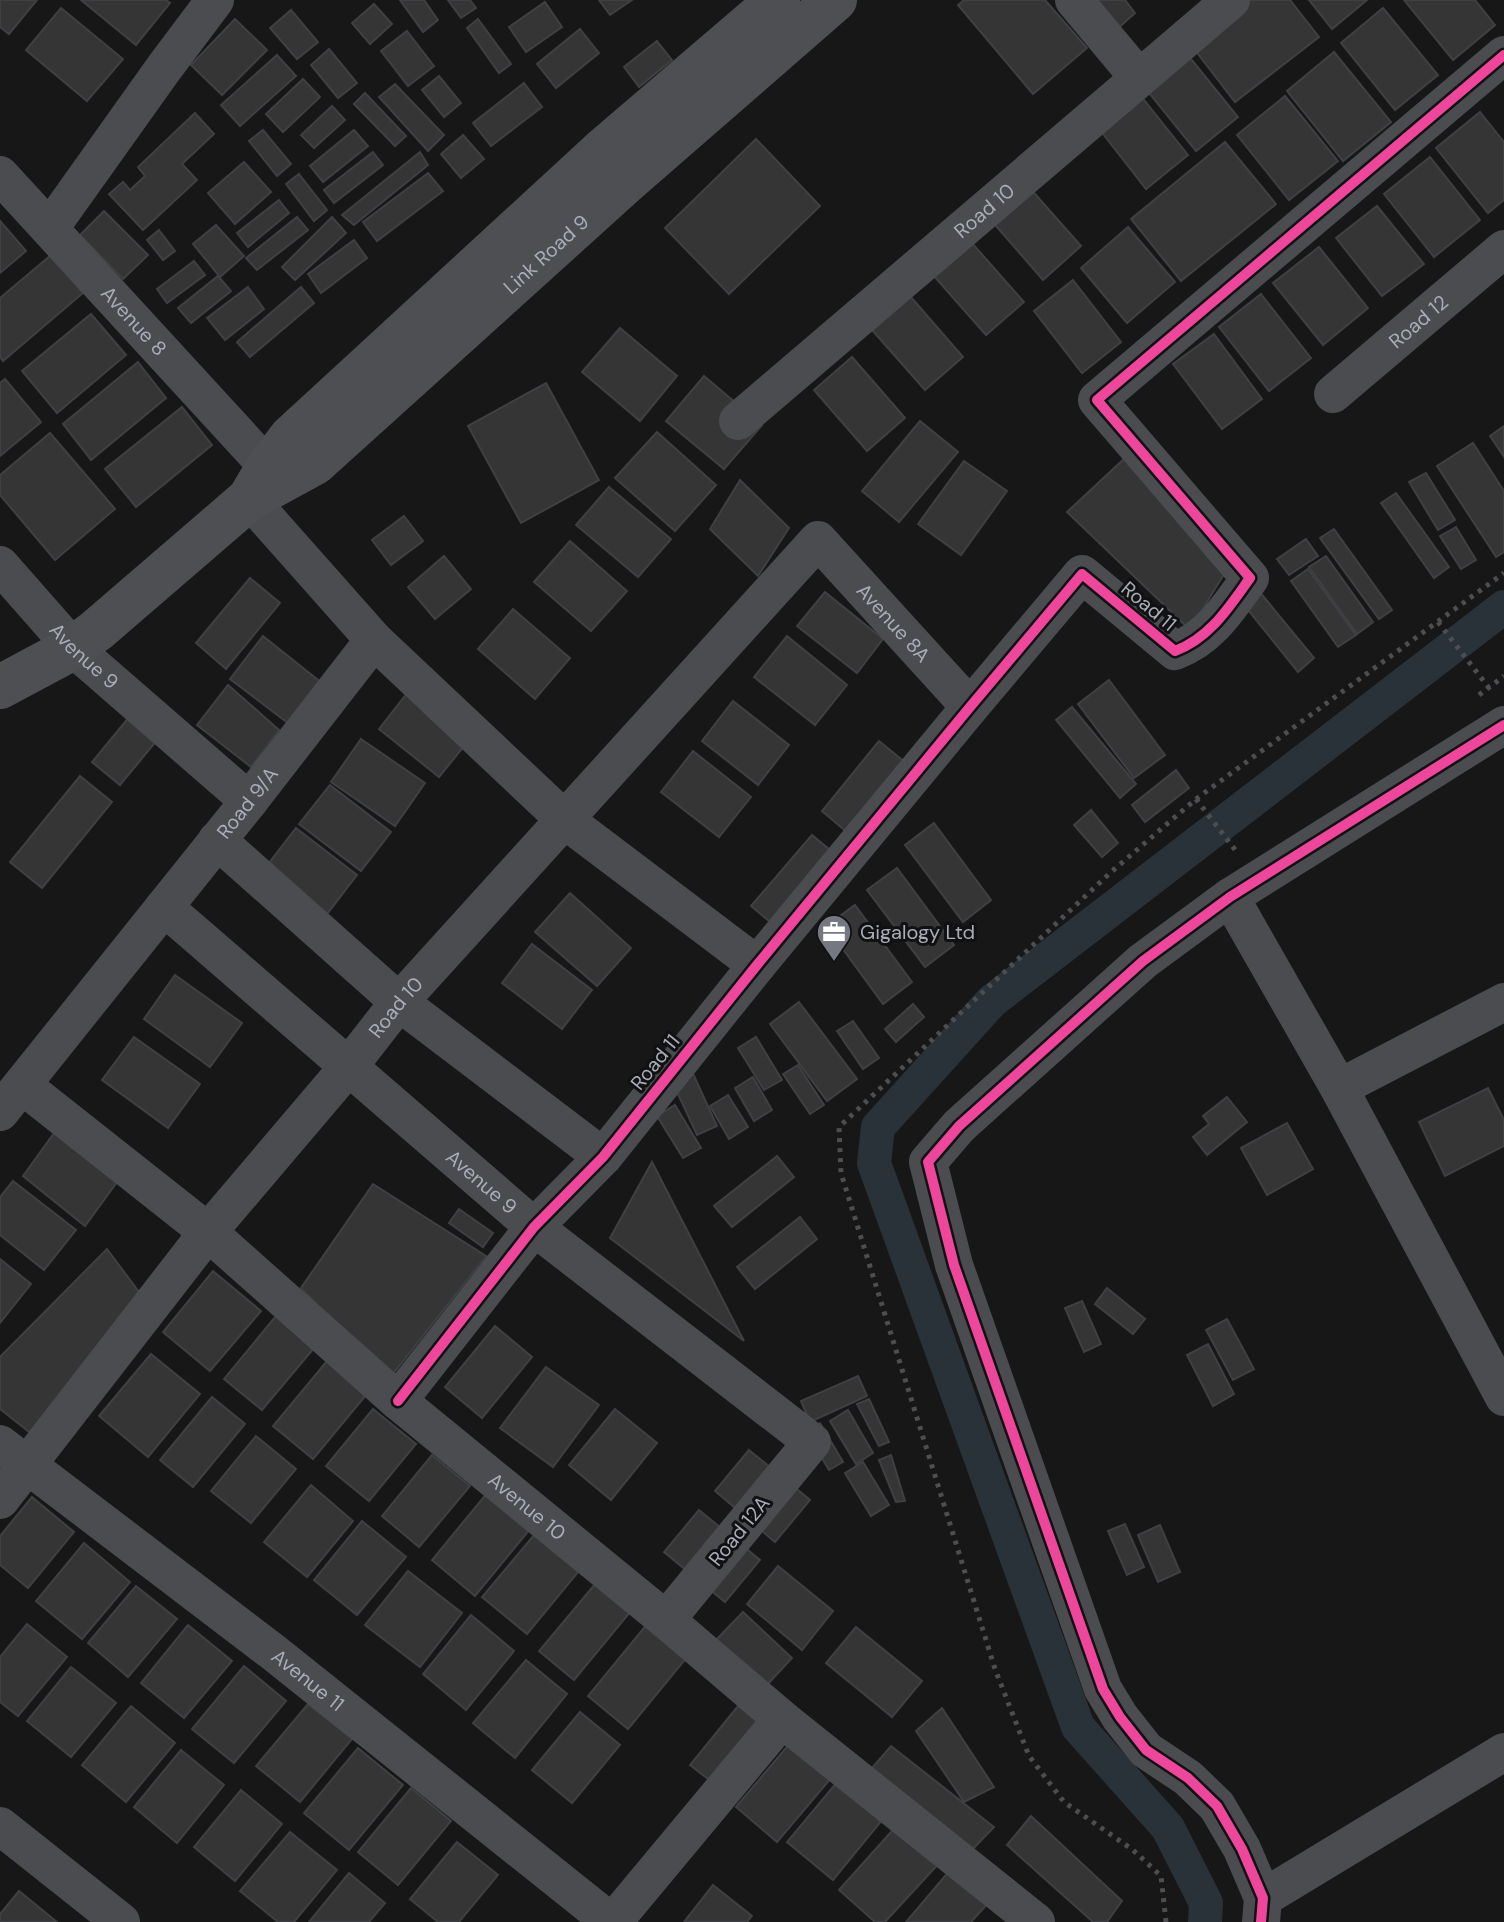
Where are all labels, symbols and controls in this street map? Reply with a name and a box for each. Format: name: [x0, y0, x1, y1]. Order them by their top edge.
street label: Road 10: [949, 177, 1020, 244]
street label: Link Road 9: [498, 209, 594, 300]
street label: Avenue 8: [95, 281, 172, 361]
street label: Road 12: [1383, 289, 1453, 354]
street label: Road 11: [1116, 575, 1182, 637]
street label: Avenue 8A: [851, 578, 936, 668]
street label: Avenue 9: [44, 617, 124, 695]
street label: Road 9/A: [211, 762, 284, 844]
office icon: Gigalogy Ltd: [815, 913, 853, 963]
place label: Gigalogy Ltd: [860, 919, 975, 945]
street label: Road 10: [363, 971, 429, 1043]
street label: Road 11: [625, 1029, 685, 1095]
street label: Avenue 9: [441, 1144, 523, 1220]
street label: Avenue 10: [483, 1467, 571, 1546]
street label: Road 12A: [703, 1491, 775, 1571]
street label: Avenue 11: [266, 1643, 350, 1717]

